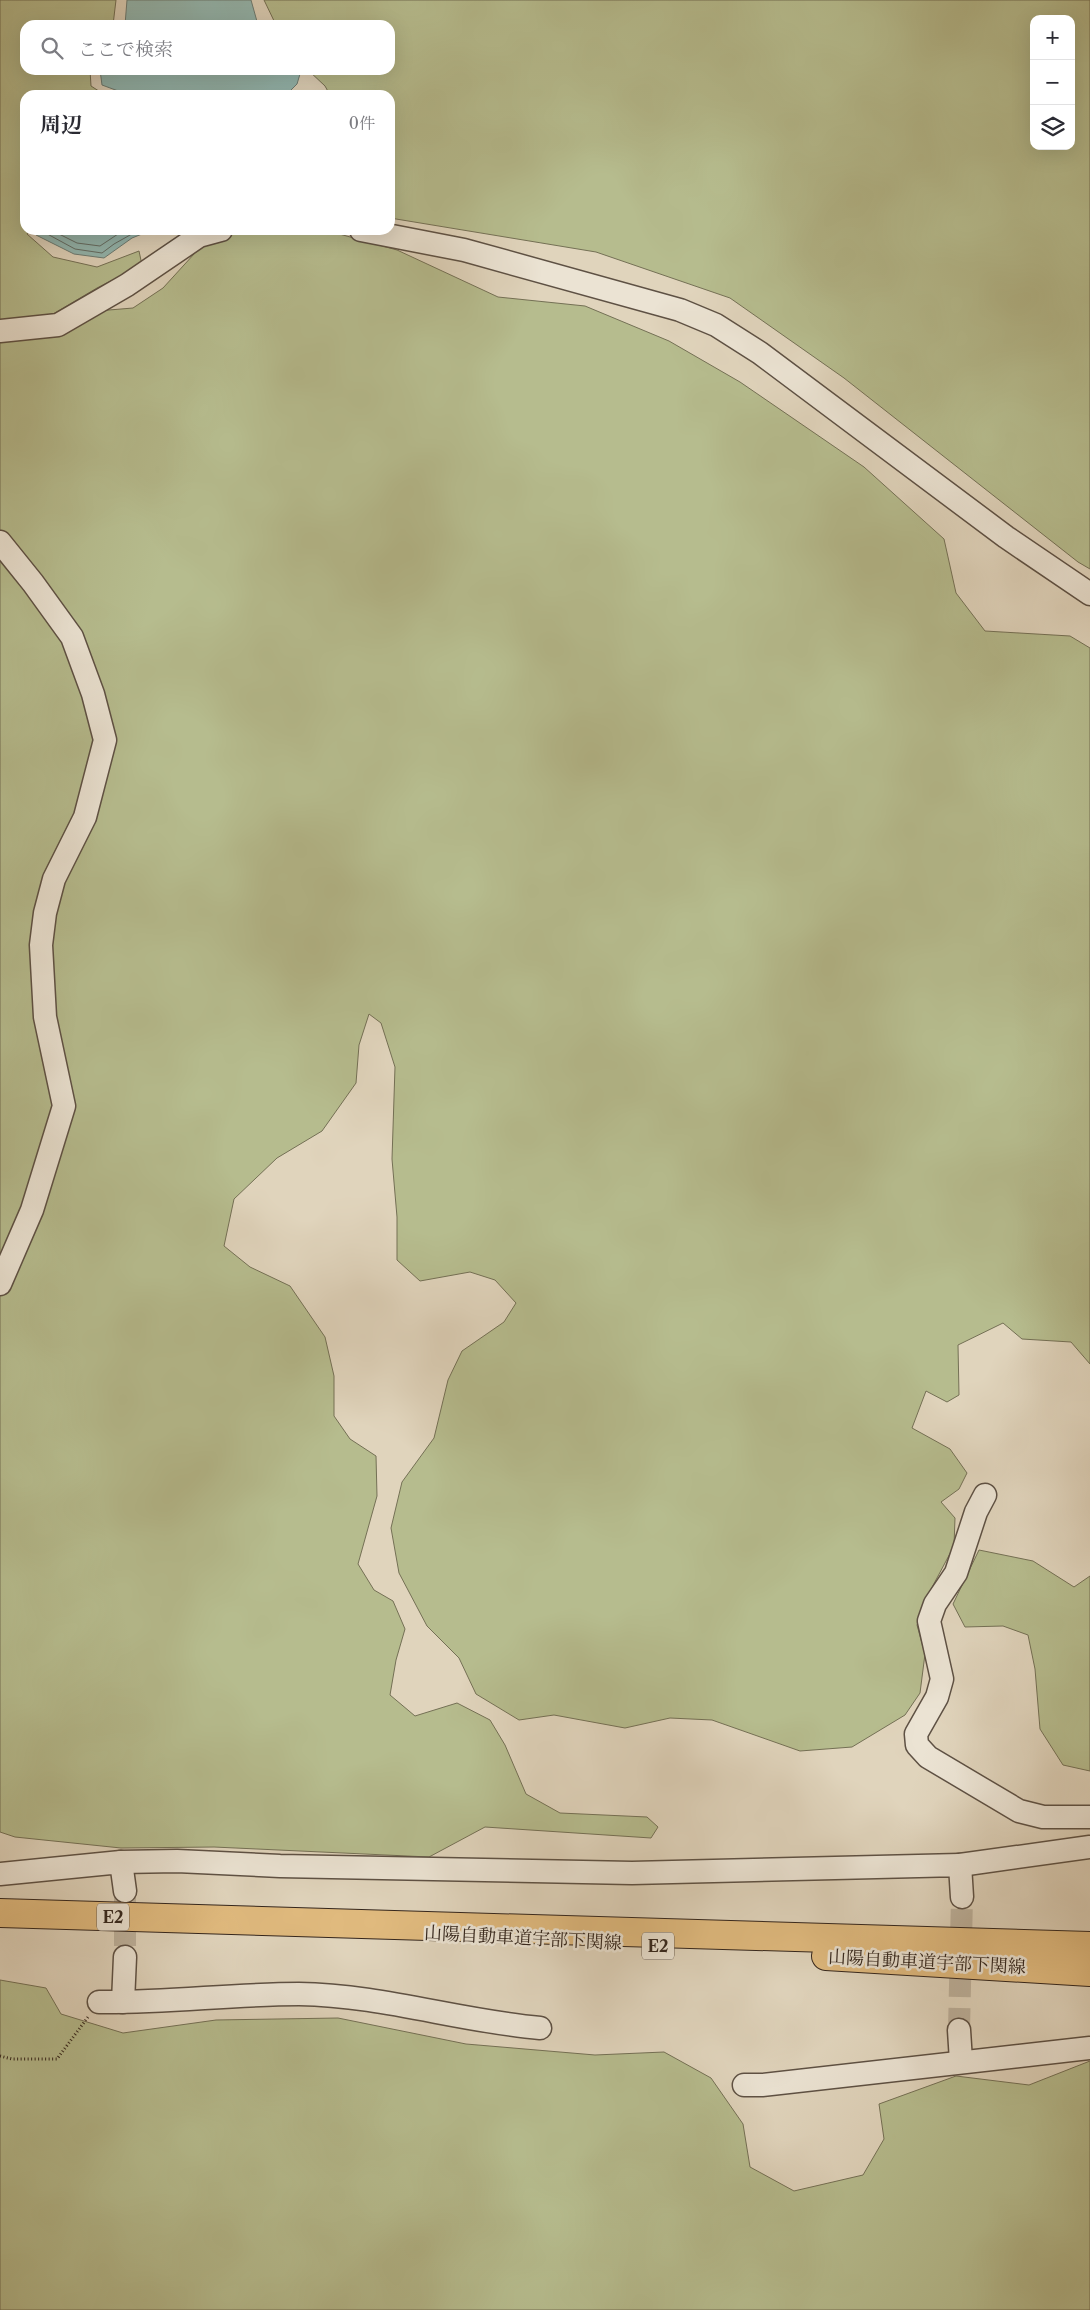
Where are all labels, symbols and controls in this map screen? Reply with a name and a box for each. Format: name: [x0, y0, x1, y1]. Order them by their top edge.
map controls: [1030, 15, 1075, 150]
button: +: [1030, 15, 1075, 60]
search box: [20, 20, 395, 75]
icon: search: [38, 34, 66, 62]
text: ここで検索: [78, 38, 173, 61]
button: −: [1030, 60, 1075, 105]
button: layers: [1030, 105, 1075, 150]
text: 周辺: [40, 112, 82, 137]
text: 0件: [349, 113, 375, 133]
road number: E2: [97, 1904, 129, 1930]
street label: 山陽自動車道宇部下関線: [424, 1922, 622, 1954]
road number: E2: [642, 1932, 674, 1960]
street label: 山陽自動車道宇部下関線: [828, 1946, 1026, 1978]

